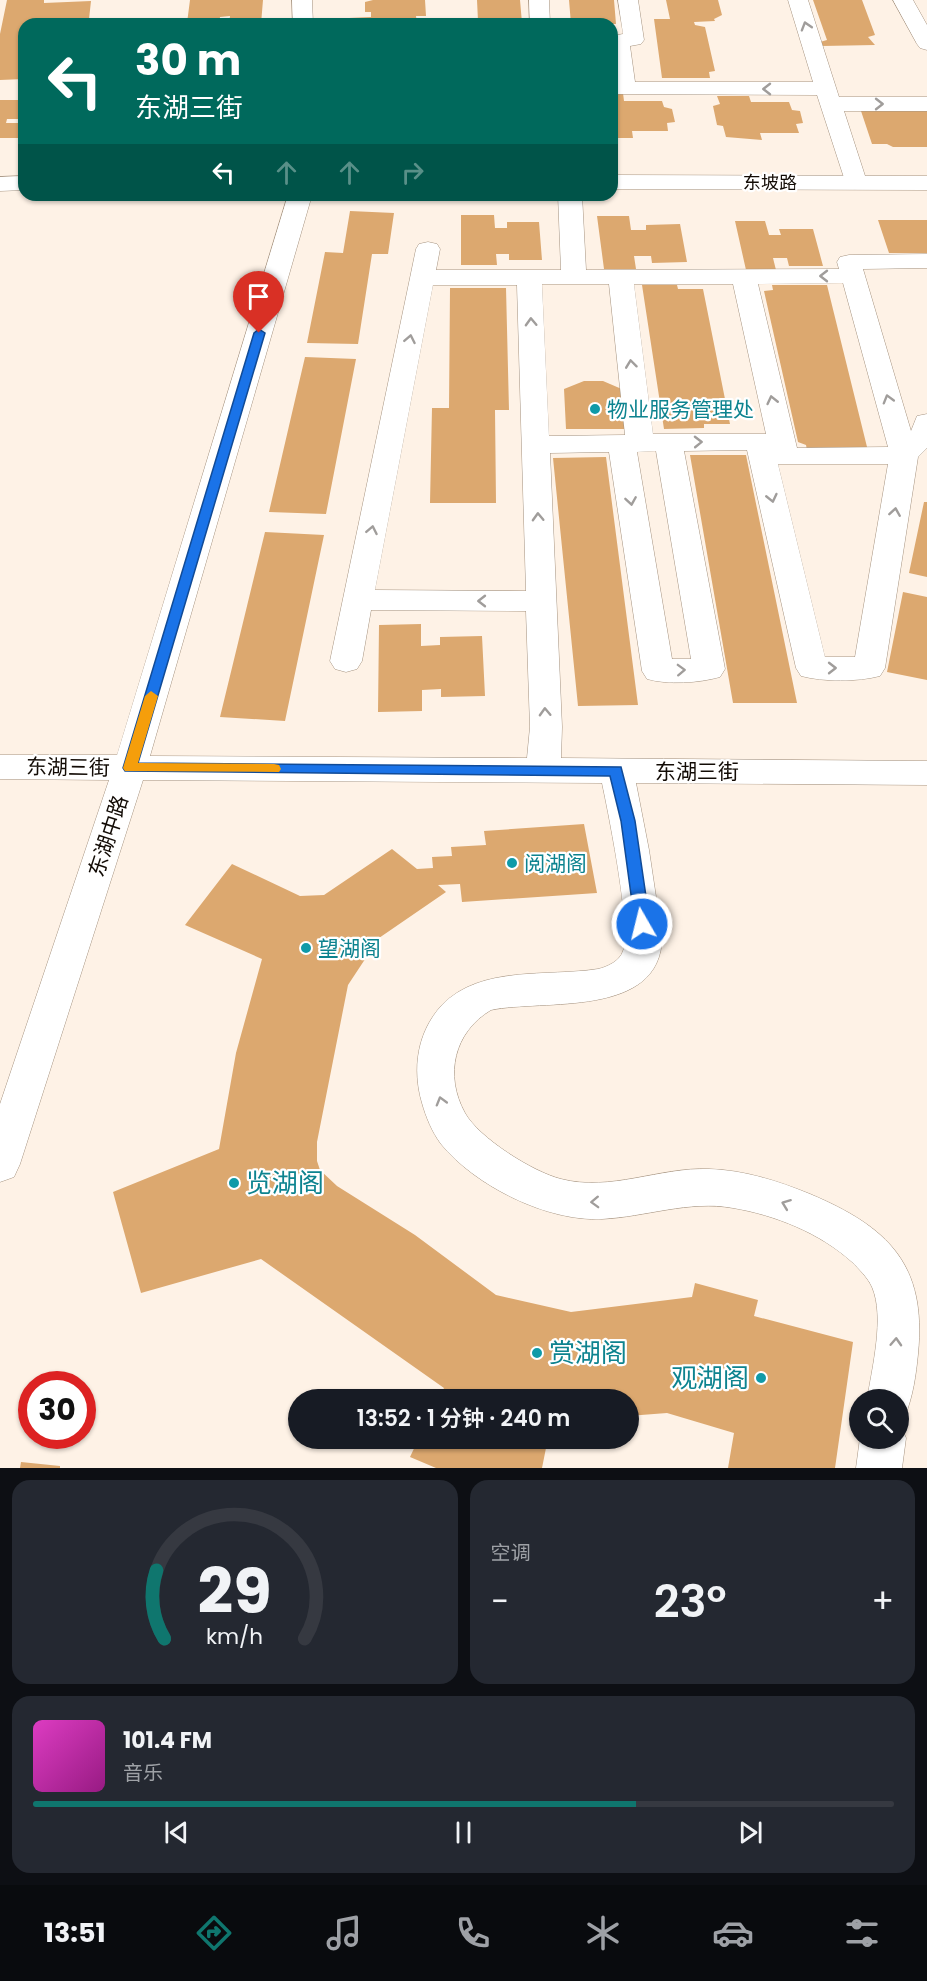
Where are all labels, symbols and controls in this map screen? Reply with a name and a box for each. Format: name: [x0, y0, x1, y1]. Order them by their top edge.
one-way arrow: [801, 21, 813, 32]
text: 30 m: [135, 31, 241, 90]
icon: left: [36, 42, 114, 120]
one-way arrow: [763, 83, 772, 95]
text: 东湖三街: [135, 89, 243, 126]
one-way arrow: [874, 98, 883, 110]
icon: left: [207, 156, 240, 189]
icon: ahead: [270, 156, 303, 189]
icon: ahead: [333, 156, 366, 189]
icon: right: [396, 156, 429, 189]
street label: 东坡路: [743, 170, 797, 195]
one-way arrow: [820, 270, 829, 282]
pin: [233, 271, 284, 333]
icon: arrive: [242, 280, 275, 313]
one-way arrow: [524, 317, 537, 326]
one-way arrow: [403, 334, 416, 344]
one-way arrow: [625, 360, 638, 369]
one-way arrow: [883, 394, 895, 404]
place label: 物业服务管理处: [607, 395, 754, 424]
one-way arrow: [766, 395, 779, 405]
marker: 物业服务管理处: [588, 402, 602, 416]
one-way arrow: [694, 436, 703, 448]
one-way arrow: [765, 493, 778, 503]
one-way arrow: [624, 496, 637, 506]
one-way arrow: [888, 507, 900, 516]
one-way arrow: [531, 512, 544, 521]
one-way arrow: [365, 526, 378, 536]
one-way arrow: [478, 595, 487, 607]
one-way arrow: [828, 662, 837, 674]
one-way arrow: [677, 663, 686, 676]
one-way arrow: [539, 707, 551, 716]
street label: 东湖三街: [26, 752, 110, 782]
street label: 东湖三街: [655, 757, 739, 786]
street label: 东湖中路: [81, 792, 135, 880]
place label: 阅湖阁: [524, 849, 587, 878]
marker: 阅湖阁: [505, 856, 519, 870]
position arrow: [610, 892, 674, 956]
place label: 望湖阁: [318, 934, 381, 963]
marker: 望湖阁: [299, 941, 313, 955]
one-way arrow: [436, 1096, 448, 1107]
place label: 览湖阁: [246, 1165, 324, 1201]
marker: 览湖阁: [227, 1176, 241, 1190]
one-way arrow: [591, 1195, 600, 1208]
one-way arrow: [782, 1199, 793, 1211]
place label: 赏湖阁: [549, 1335, 627, 1371]
one-way arrow: [890, 1337, 903, 1346]
marker: 赏湖阁: [530, 1346, 544, 1360]
place label: 观湖阁: [671, 1360, 749, 1396]
speed limit sign: 30: [18, 1371, 96, 1449]
marker: 观湖阁: [754, 1371, 768, 1385]
map controls: [849, 1389, 909, 1449]
button: search: [849, 1389, 909, 1449]
text: 13:52 · 1 分钟 · 240 m: [357, 1403, 570, 1434]
text: 空调: [491, 1539, 531, 1567]
text: 29: [198, 1547, 272, 1635]
text: 23°: [654, 1570, 726, 1633]
text: −: [491, 1578, 509, 1625]
text: +: [871, 1578, 894, 1625]
text: km/h: [206, 1621, 263, 1652]
text: 101.4 FM: [123, 1725, 212, 1756]
text: 音乐: [123, 1759, 163, 1787]
icon: previous: [160, 1816, 193, 1849]
icon: pause: [447, 1816, 480, 1849]
icon: next: [734, 1816, 767, 1849]
icon: directions: [193, 1912, 235, 1954]
icon: music: [323, 1912, 365, 1954]
icon: phone: [452, 1912, 494, 1954]
icon: climate: [582, 1912, 624, 1954]
icon: car: [712, 1912, 754, 1954]
icon: filters: [841, 1912, 883, 1954]
text: 13:51: [44, 1914, 106, 1951]

